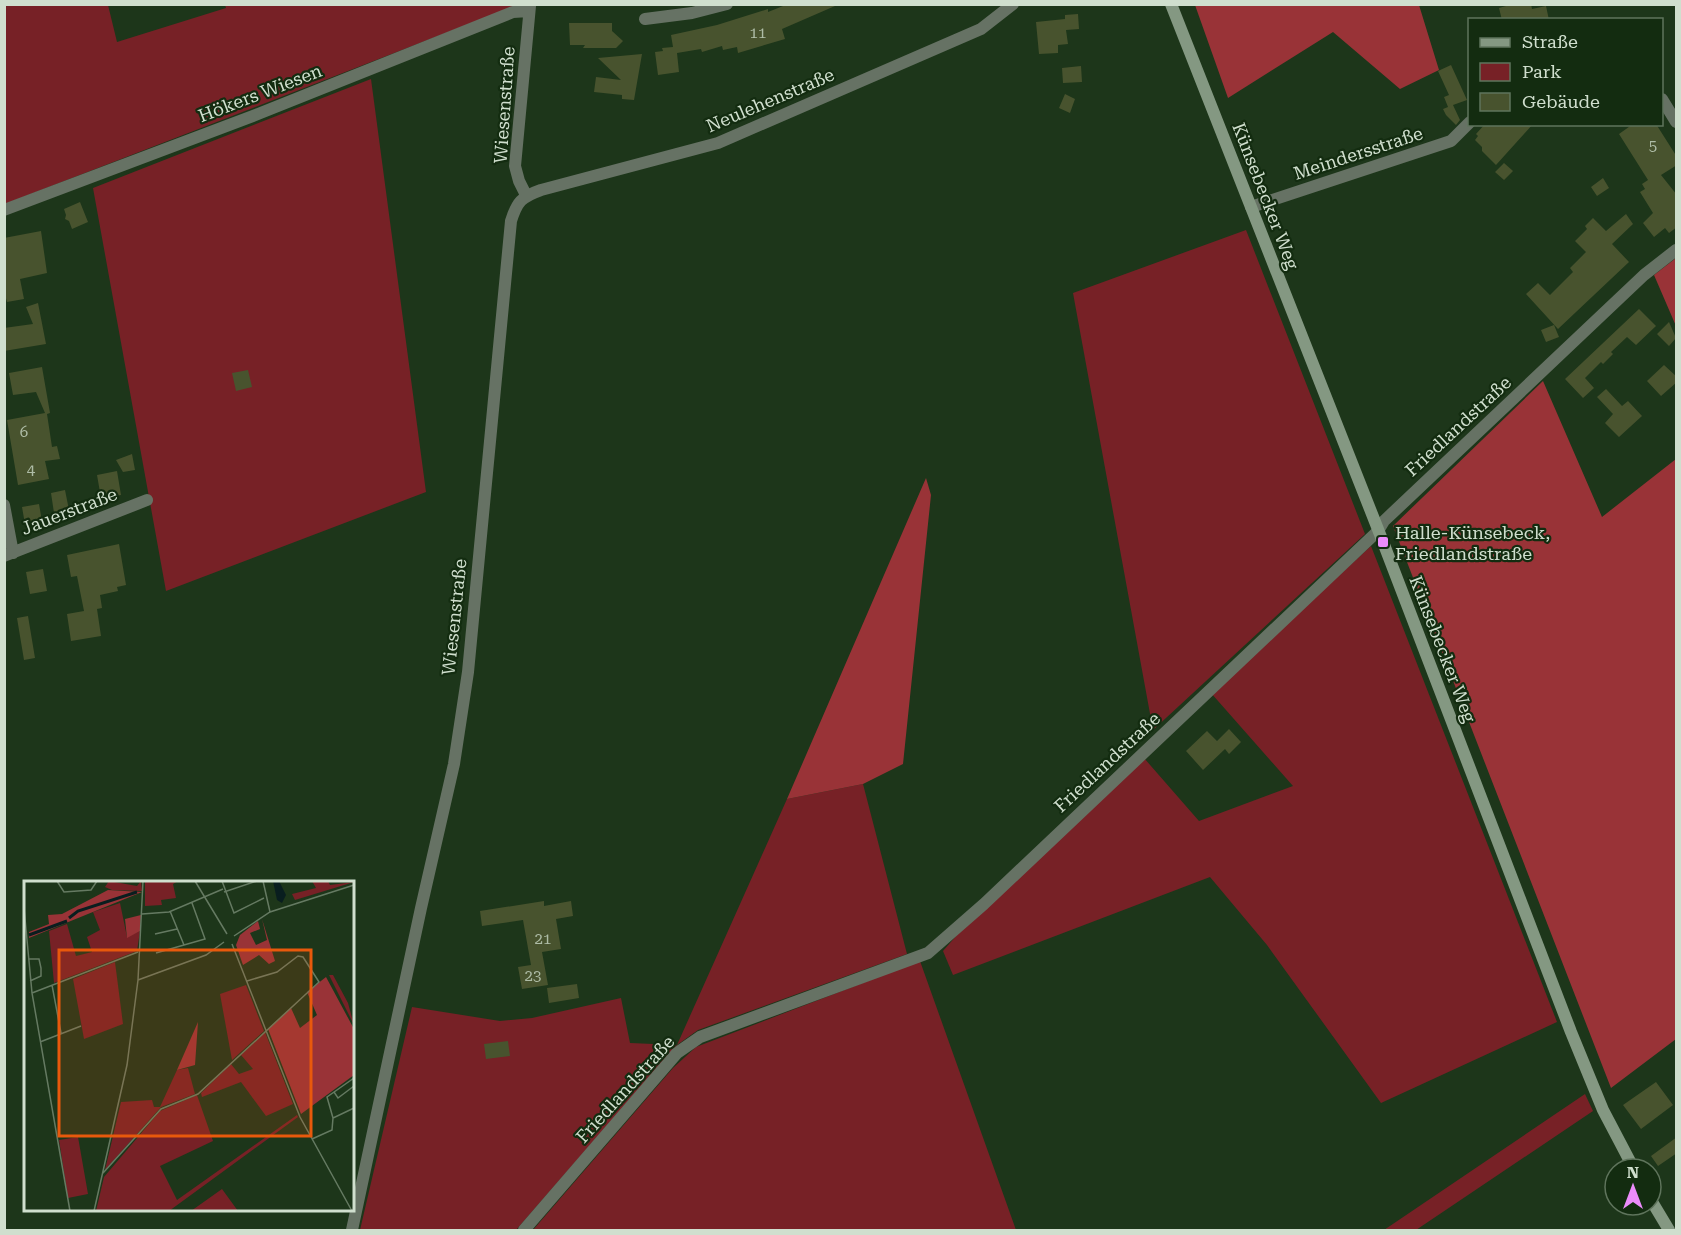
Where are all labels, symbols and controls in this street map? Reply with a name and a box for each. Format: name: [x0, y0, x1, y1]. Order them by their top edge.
legend: [1468, 18, 1663, 126]
house number: 11: [750, 24, 766, 42]
text: Straße: [1522, 31, 1578, 52]
street label: Wiesenstraße: [489, 46, 519, 164]
street label: Hökers Wiesen: [195, 60, 325, 126]
text: Park: [1522, 61, 1562, 82]
street label: Neulehenstraße: [703, 64, 837, 136]
text: Gebäude: [1522, 91, 1600, 112]
street label: Künsebecker Weg: [1228, 120, 1304, 273]
street label: Meindersstraße: [1291, 122, 1425, 184]
house number: 5: [1649, 137, 1657, 155]
street label: Friedlandstraße: [1401, 371, 1515, 480]
house number: 6: [20, 423, 28, 441]
house number: 4: [27, 461, 36, 479]
street label: Jauerstraße: [18, 483, 120, 539]
place label: Halle-Künsebeck, Friedlandstraße: [1395, 522, 1550, 564]
marker: Halle-Künsebeck, Friedlandstraße: [1376, 535, 1390, 549]
street label: Wiesenstraße: [437, 558, 471, 676]
street label: Künsebecker Weg: [1405, 573, 1481, 726]
street label: Friedlandstraße: [1050, 707, 1164, 816]
inset map: [24, 881, 354, 1211]
house number: 21: [535, 930, 551, 948]
house number: 23: [525, 967, 541, 985]
street label: Friedlandstraße: [571, 1031, 679, 1147]
north arrow: [1603, 1157, 1663, 1217]
text: N: [1627, 1163, 1639, 1182]

